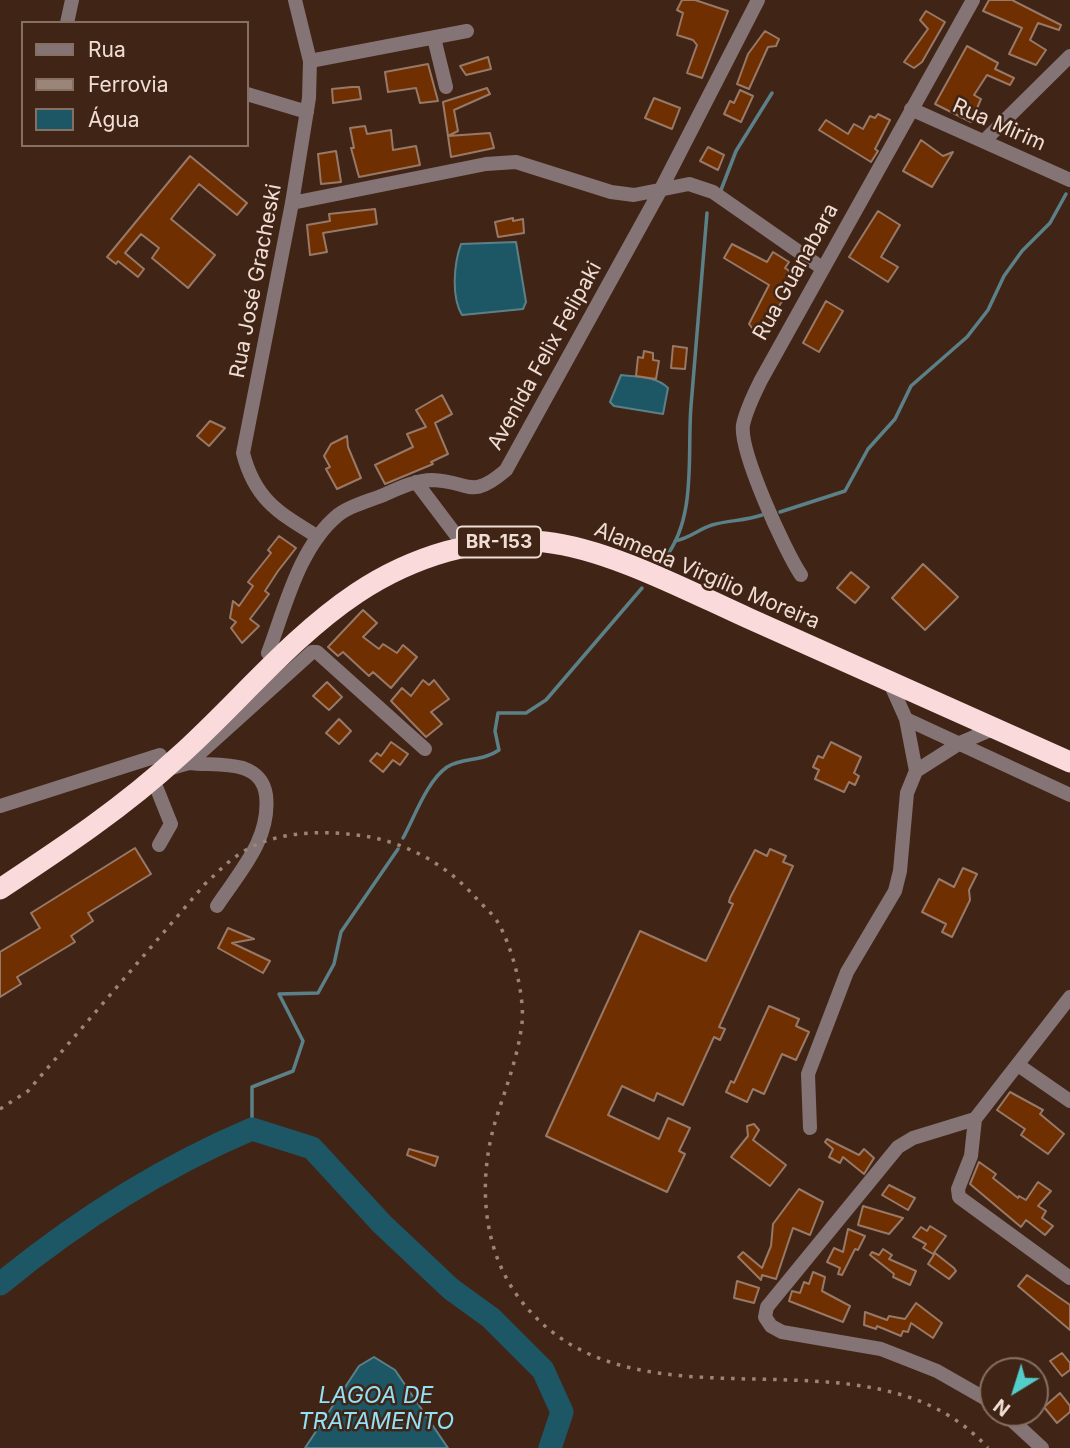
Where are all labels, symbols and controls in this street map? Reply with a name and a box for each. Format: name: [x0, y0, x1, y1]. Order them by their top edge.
legend: [21, 21, 248, 147]
text: Rua: [88, 37, 126, 62]
text: Ferrovia: [88, 72, 168, 97]
street label: Rua Mirim: [948, 93, 1050, 157]
text: Água: [88, 107, 140, 132]
street label: Rua José Gracheski: [225, 182, 287, 380]
street label: Rua Guanabara: [748, 199, 844, 345]
street label: Avenida Felix Felipaki: [483, 257, 607, 455]
street label: Alameda Virgílio Moreira: [590, 517, 824, 635]
road number: BR-153: [457, 526, 541, 558]
north arrow: [979, 1357, 1049, 1427]
water label: LAGOA DE TRATAMENTO: [298, 1382, 454, 1436]
text: N: [989, 1394, 1015, 1421]

